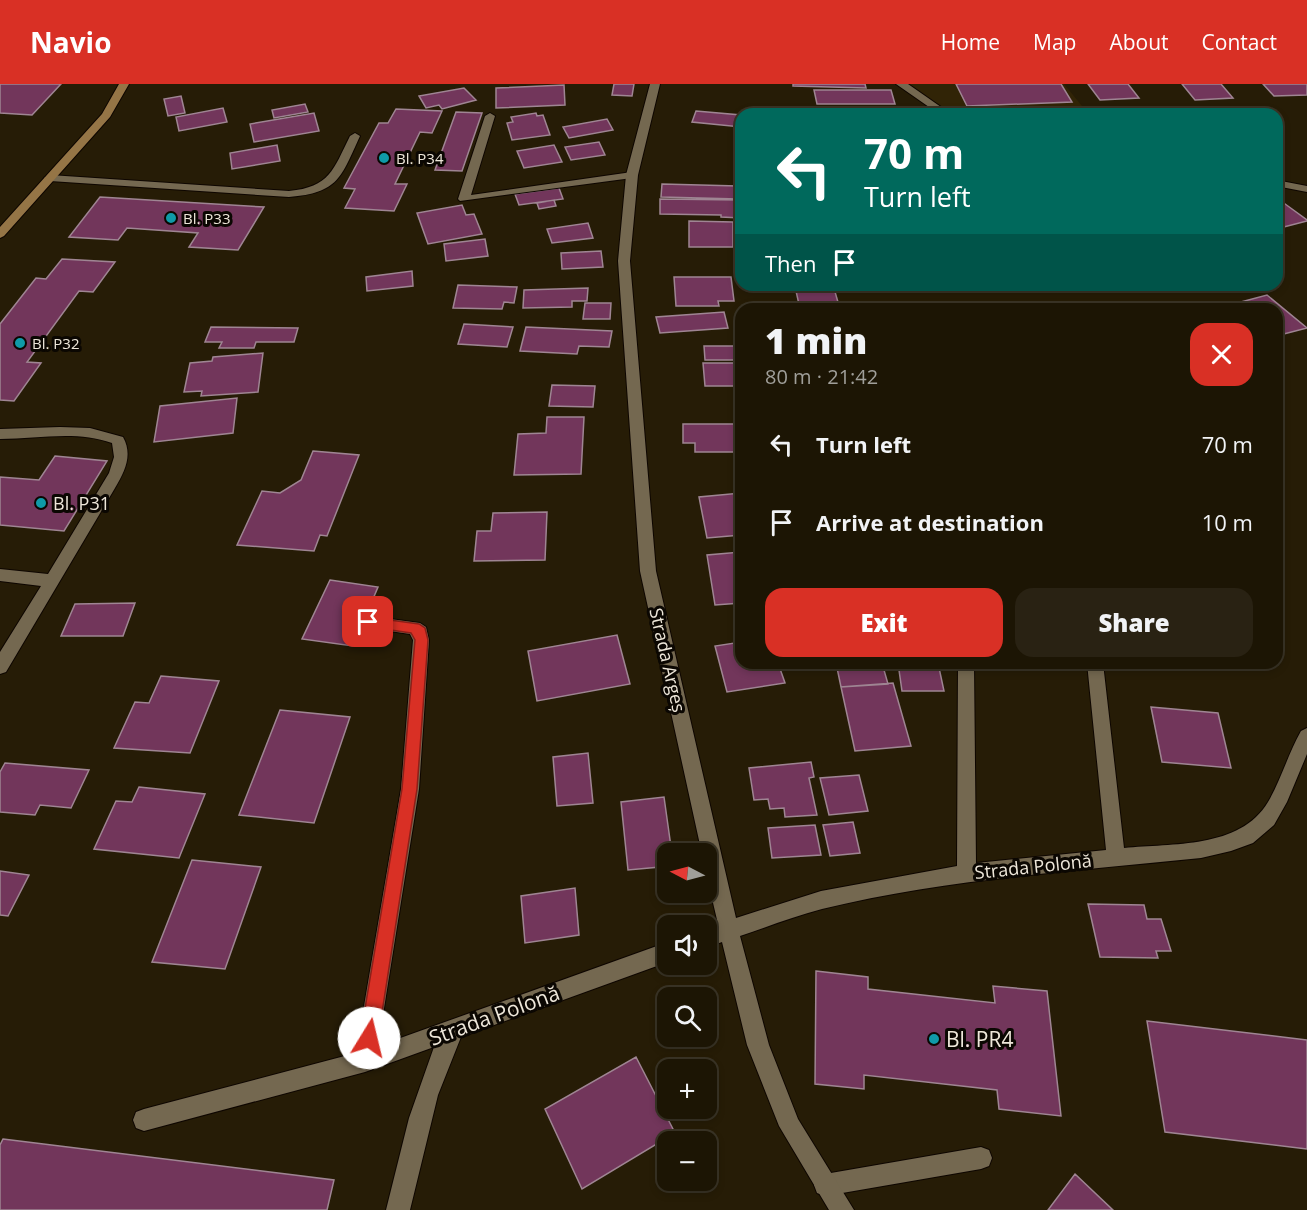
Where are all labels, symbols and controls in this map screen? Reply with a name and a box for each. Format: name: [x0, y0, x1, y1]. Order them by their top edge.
text: Navio: [30, 23, 111, 61]
text: Home: [941, 28, 1000, 56]
text: Map: [1033, 28, 1076, 56]
text: About: [1109, 28, 1169, 56]
text: Contact: [1202, 28, 1277, 56]
text: 70 m: [864, 124, 964, 181]
icon: left: [765, 132, 843, 210]
place label: Bl. P34: [396, 148, 444, 168]
marker: Bl. P34: [377, 151, 391, 165]
text: Turn left: [864, 178, 971, 215]
place label: Bl. P33: [183, 208, 231, 228]
marker: Bl. P33: [164, 211, 178, 225]
icon: arrive: [828, 246, 861, 279]
text: Then: [765, 248, 816, 278]
text: 1 min: [765, 316, 867, 365]
button: close: [1190, 323, 1253, 386]
place label: Bl. P32: [32, 333, 80, 353]
marker: Bl. P32: [13, 336, 27, 350]
text: 80 m · 21:42: [765, 363, 878, 390]
icon: left: [765, 428, 798, 461]
text: Turn left: [816, 429, 911, 459]
text: 70 m: [1202, 429, 1253, 459]
place label: Bl. P31: [53, 491, 110, 515]
marker: Bl. P31: [34, 496, 48, 510]
icon: arrive: [765, 506, 798, 539]
text: Arrive at destination: [816, 507, 1044, 537]
text: 10 m: [1202, 507, 1253, 537]
button: Exit: [765, 588, 1003, 657]
button: Share: [1015, 588, 1253, 657]
pin: [342, 596, 393, 647]
icon: arrive: [351, 605, 384, 638]
street label: Strada Argeș: [644, 605, 692, 715]
north arrow: [657, 843, 717, 903]
map controls: [657, 843, 717, 1191]
street label: Strada Polonă: [973, 848, 1093, 884]
button: sound: [657, 915, 717, 975]
street label: Strada Polonă: [425, 978, 563, 1052]
button: search: [657, 987, 717, 1047]
position arrow: [337, 1006, 401, 1070]
place label: Bl. PR4: [946, 1025, 1013, 1053]
marker: Bl. PR4: [927, 1032, 941, 1046]
button: +: [657, 1059, 717, 1119]
button: −: [657, 1131, 717, 1191]

